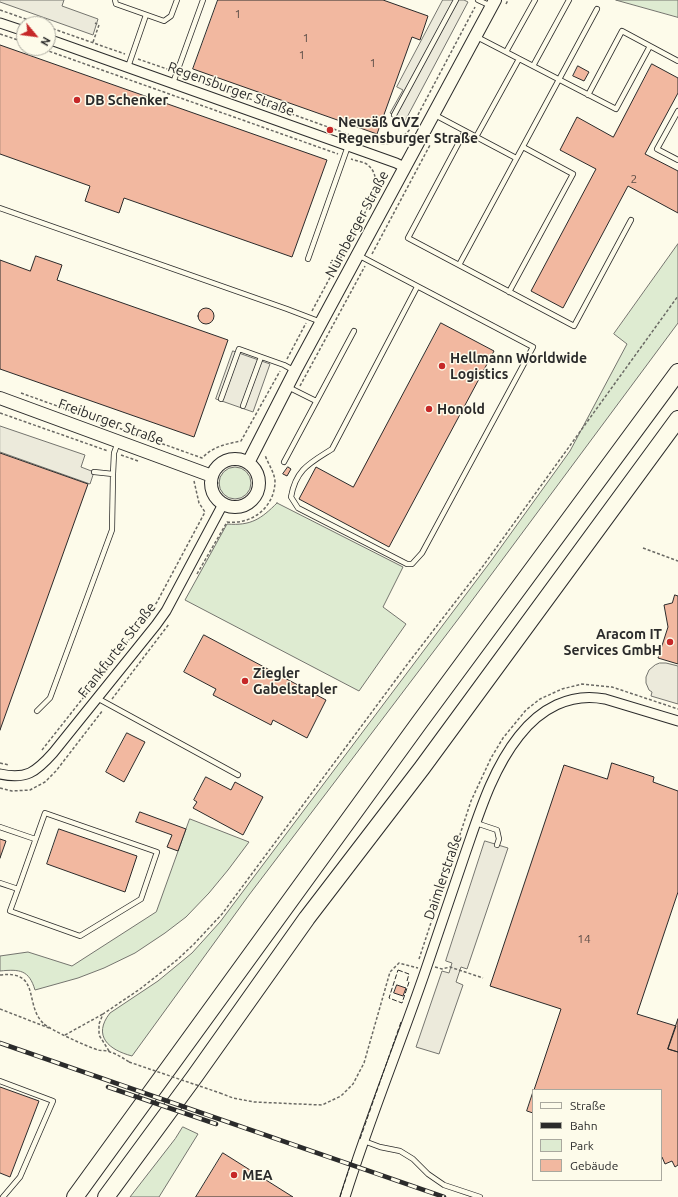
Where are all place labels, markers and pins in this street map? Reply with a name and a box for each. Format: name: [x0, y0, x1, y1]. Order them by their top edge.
place label: DB Schenker: [85, 92, 168, 108]
marker: DB Schenker: [72, 95, 82, 105]
place label: Neusäß GVZ Regensburger Straße: [338, 114, 478, 146]
marker: Neusäß GVZ Regensburger Straße: [325, 125, 335, 135]
place label: Hellmann Worldwide Logistics: [450, 350, 587, 382]
marker: Hellmann Worldwide Logistics: [437, 361, 447, 371]
place label: Honold: [437, 401, 485, 417]
marker: Honold: [424, 404, 434, 414]
place label: Aracom IT Services GmbH: [564, 626, 662, 658]
marker: Aracom IT Services GmbH: [665, 637, 675, 647]
place label: Ziegler Gabelstapler: [253, 665, 337, 698]
marker: Ziegler Gabelstapler: [240, 676, 250, 686]
place label: MEA: [242, 1167, 273, 1183]
marker: MEA: [229, 1170, 239, 1180]

